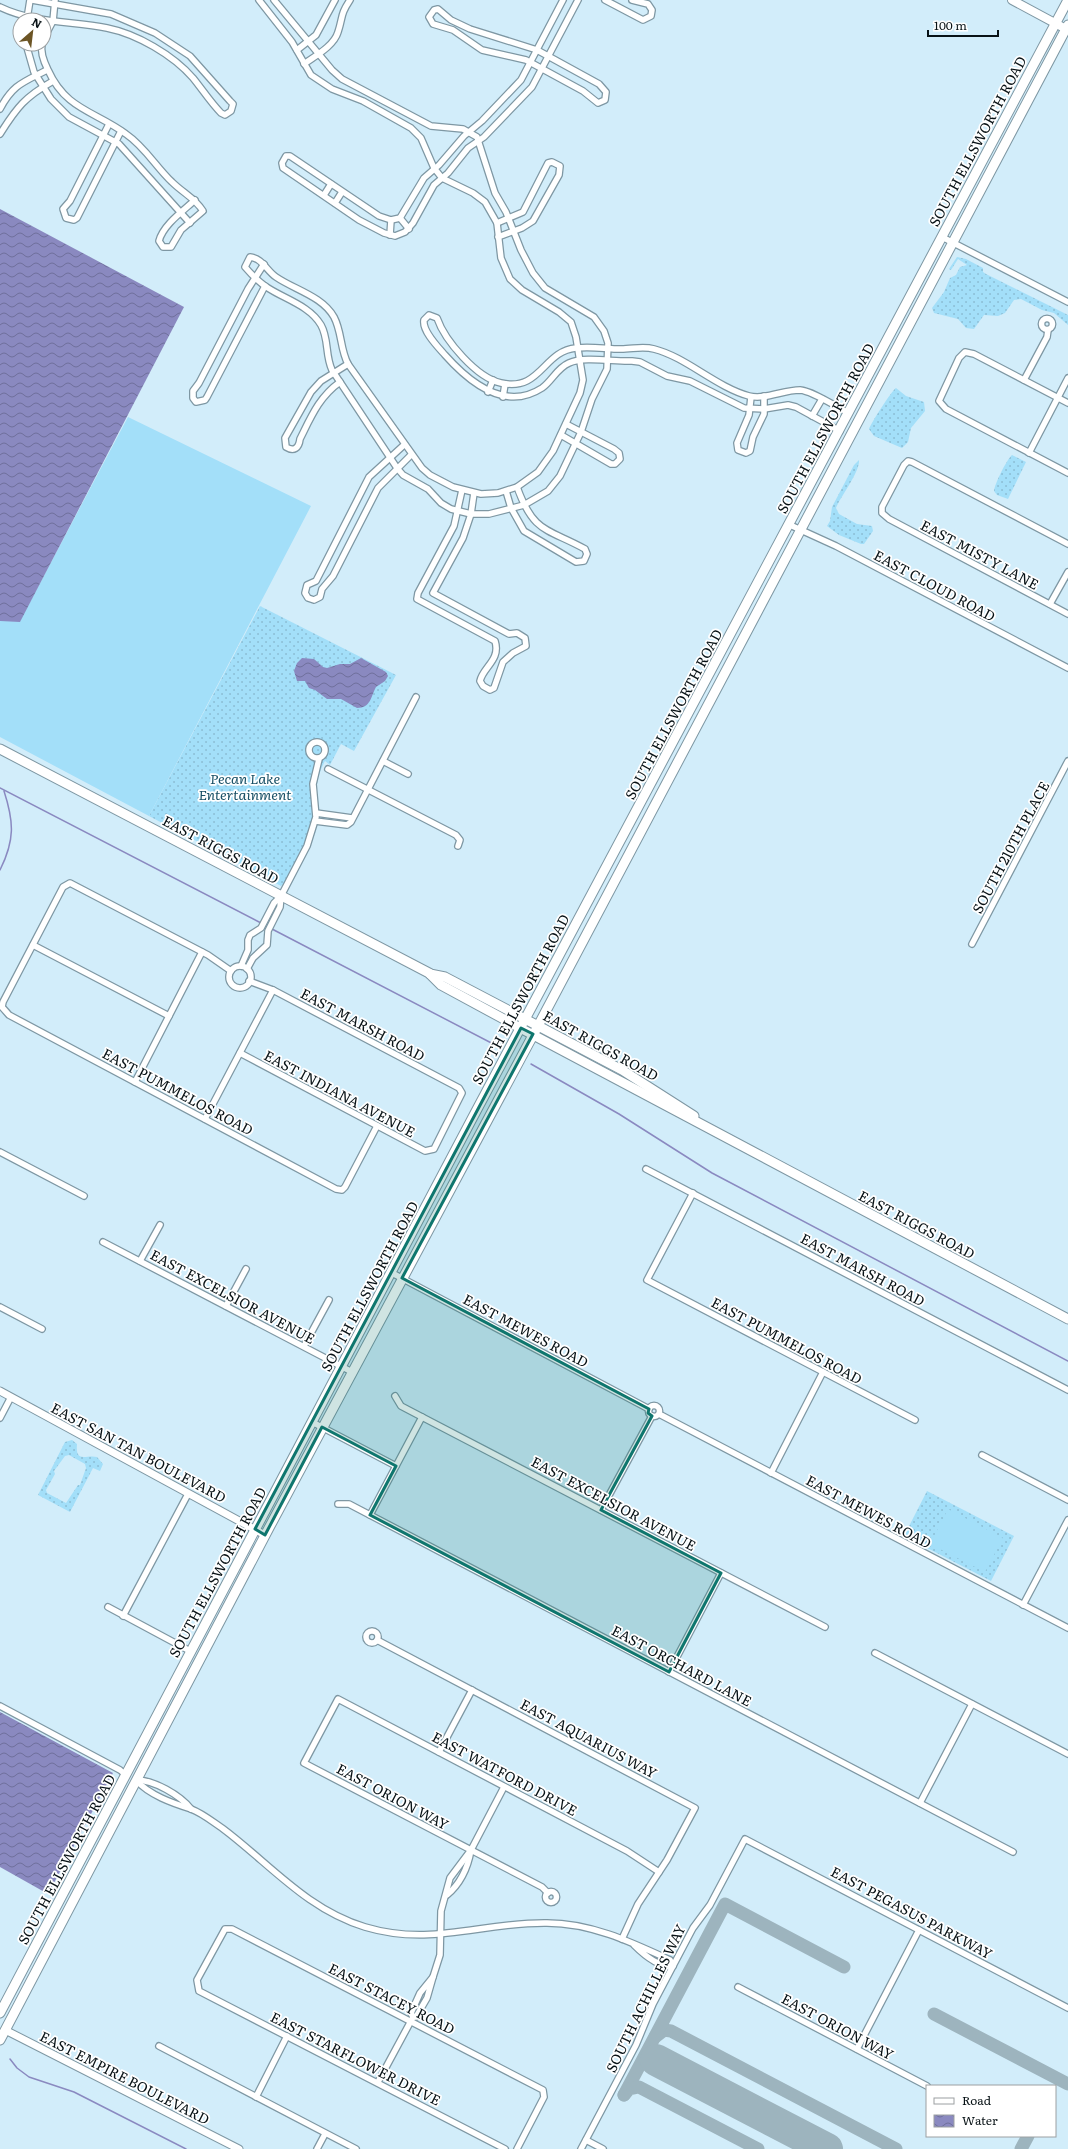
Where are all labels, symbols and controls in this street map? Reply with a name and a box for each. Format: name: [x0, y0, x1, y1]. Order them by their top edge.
north arrow: [12, 12, 52, 52]
scale bar: [928, 12, 998, 38]
text: N: [29, 13, 45, 32]
text: 100 m: [934, 16, 967, 34]
street label: SOUTH ELLSWORTH ROAD: [923, 52, 1031, 230]
street label: SOUTH ELLSWORTH ROAD: [771, 339, 879, 517]
street label: EAST MISTY LANE: [917, 514, 1043, 594]
street label: EAST CLOUD ROAD: [871, 544, 1000, 626]
street label: SOUTH ELLSWORTH ROAD: [619, 625, 727, 803]
park label: Pecan Lake Entertainment: [198, 768, 292, 804]
street label: SOUTH 210TH PLACE: [967, 777, 1053, 917]
street label: EAST RIGGS ROAD: [159, 810, 283, 888]
street label: SOUTH ELLSWORTH ROAD: [466, 910, 574, 1088]
street label: EAST MARSH ROAD: [297, 983, 429, 1065]
street label: EAST RIGGS ROAD: [540, 1005, 663, 1085]
street label: EAST PUMMELOS ROAD: [99, 1043, 257, 1139]
street label: EAST INDIANA AVENUE: [261, 1045, 419, 1141]
street label: EAST RIGGS ROAD: [855, 1185, 979, 1263]
street label: SOUTH ELLSWORTH ROAD: [315, 1197, 423, 1375]
street label: EAST MARSH ROAD: [797, 1228, 929, 1310]
street label: EAST EXCELSIOR AVENUE: [147, 1244, 319, 1348]
street label: EAST MEWES ROAD: [460, 1288, 592, 1372]
street label: EAST PUMMELOS ROAD: [708, 1292, 866, 1388]
street label: EAST SAN TAN BOULEVARD: [48, 1397, 230, 1507]
street label: EAST EXCELSIOR AVENUE: [528, 1451, 700, 1555]
street label: EAST MEWES ROAD: [803, 1469, 935, 1553]
street label: SOUTH ELLSWORTH ROAD: [163, 1483, 271, 1661]
street label: EAST ORCHARD LANE: [608, 1620, 756, 1710]
street label: EAST AQUARIUS WAY: [517, 1693, 661, 1783]
street label: EAST WATFORD DRIVE: [429, 1726, 581, 1820]
street label: EAST ORION WAY: [333, 1758, 453, 1834]
street label: SOUTH ELLSWORTH ROAD: [12, 1770, 120, 1948]
street label: EAST PEGASUS PARKWAY: [828, 1861, 996, 1963]
street label: SOUTH ACHILLES WAY: [600, 1920, 690, 2076]
street label: EAST STACEY ROAD: [325, 1957, 459, 2039]
street label: EAST ORION WAY: [778, 1988, 898, 2064]
street label: EAST STARFLOWER DRIVE: [267, 2006, 445, 2110]
street label: EAST EMPIRE BOULEVARD: [37, 2025, 214, 2129]
legend: [926, 2085, 1056, 2137]
text: Road: [962, 2091, 992, 2109]
text: Water: [962, 2111, 998, 2129]

